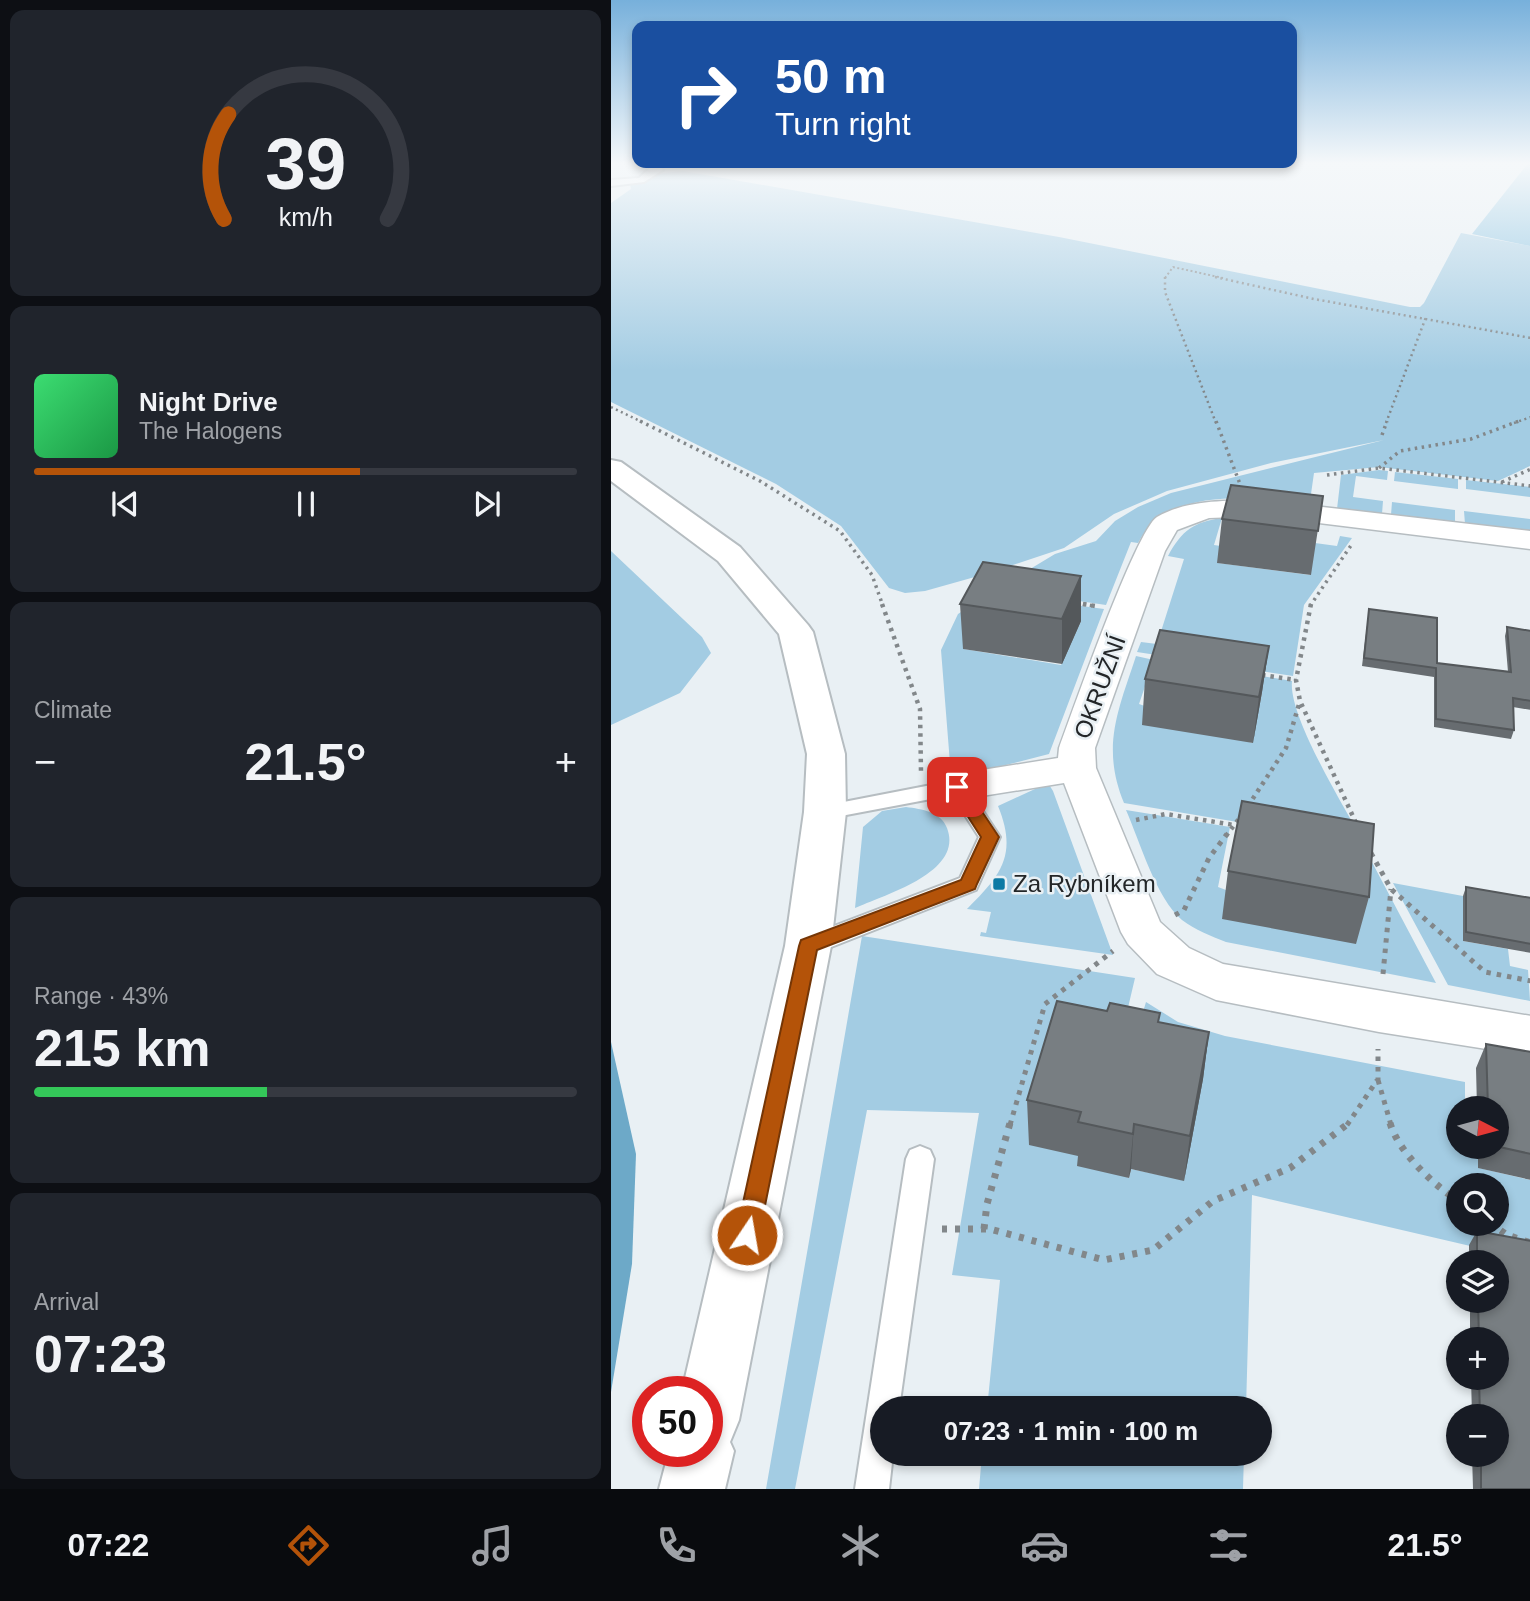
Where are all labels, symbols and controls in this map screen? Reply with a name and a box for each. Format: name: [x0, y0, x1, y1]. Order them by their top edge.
icon: right: [660, 49, 751, 140]
text: 50 m: [775, 49, 887, 103]
text: Turn right: [775, 106, 911, 142]
text: 39: [265, 123, 346, 204]
text: km/h: [278, 203, 333, 231]
text: Night Drive: [139, 387, 278, 417]
text: The Halogens: [139, 418, 282, 444]
icon: previous: [106, 485, 144, 523]
icon: pause: [287, 485, 325, 523]
icon: next: [468, 485, 506, 523]
street label: OKRUŽNÍ: [1068, 631, 1131, 742]
text: Climate: [34, 697, 112, 723]
text: 21.5°: [244, 733, 367, 791]
text: −: [34, 741, 56, 783]
text: +: [555, 741, 577, 783]
pin: [927, 757, 987, 817]
icon: arrive: [938, 768, 976, 806]
place label: Za Rybníkem: [1013, 870, 1156, 897]
marker: Za Rybníkem: [991, 876, 1007, 892]
text: Range · 43%: [34, 983, 168, 1009]
text: 215 km: [34, 1019, 210, 1077]
north arrow: [1446, 1096, 1509, 1158]
map controls: [1446, 1096, 1509, 1467]
button: search: [1446, 1173, 1509, 1236]
position arrow: [710, 1198, 784, 1272]
button: layers: [1446, 1250, 1509, 1313]
text: Arrival: [34, 1289, 99, 1315]
text: 07:23: [34, 1325, 167, 1383]
button: +: [1446, 1327, 1509, 1390]
speed limit sign: 50: [632, 1376, 723, 1467]
button: −: [1446, 1404, 1509, 1467]
text: 07:23 · 1 min · 100 m: [944, 1416, 1198, 1446]
icon: directions: [284, 1521, 333, 1570]
icon: music: [468, 1521, 517, 1570]
icon: phone: [652, 1521, 701, 1570]
icon: climate: [836, 1521, 885, 1570]
icon: car: [1020, 1521, 1069, 1570]
icon: filters: [1204, 1521, 1253, 1570]
text: 07:22: [67, 1527, 149, 1563]
text: 21.5°: [1387, 1527, 1462, 1563]

